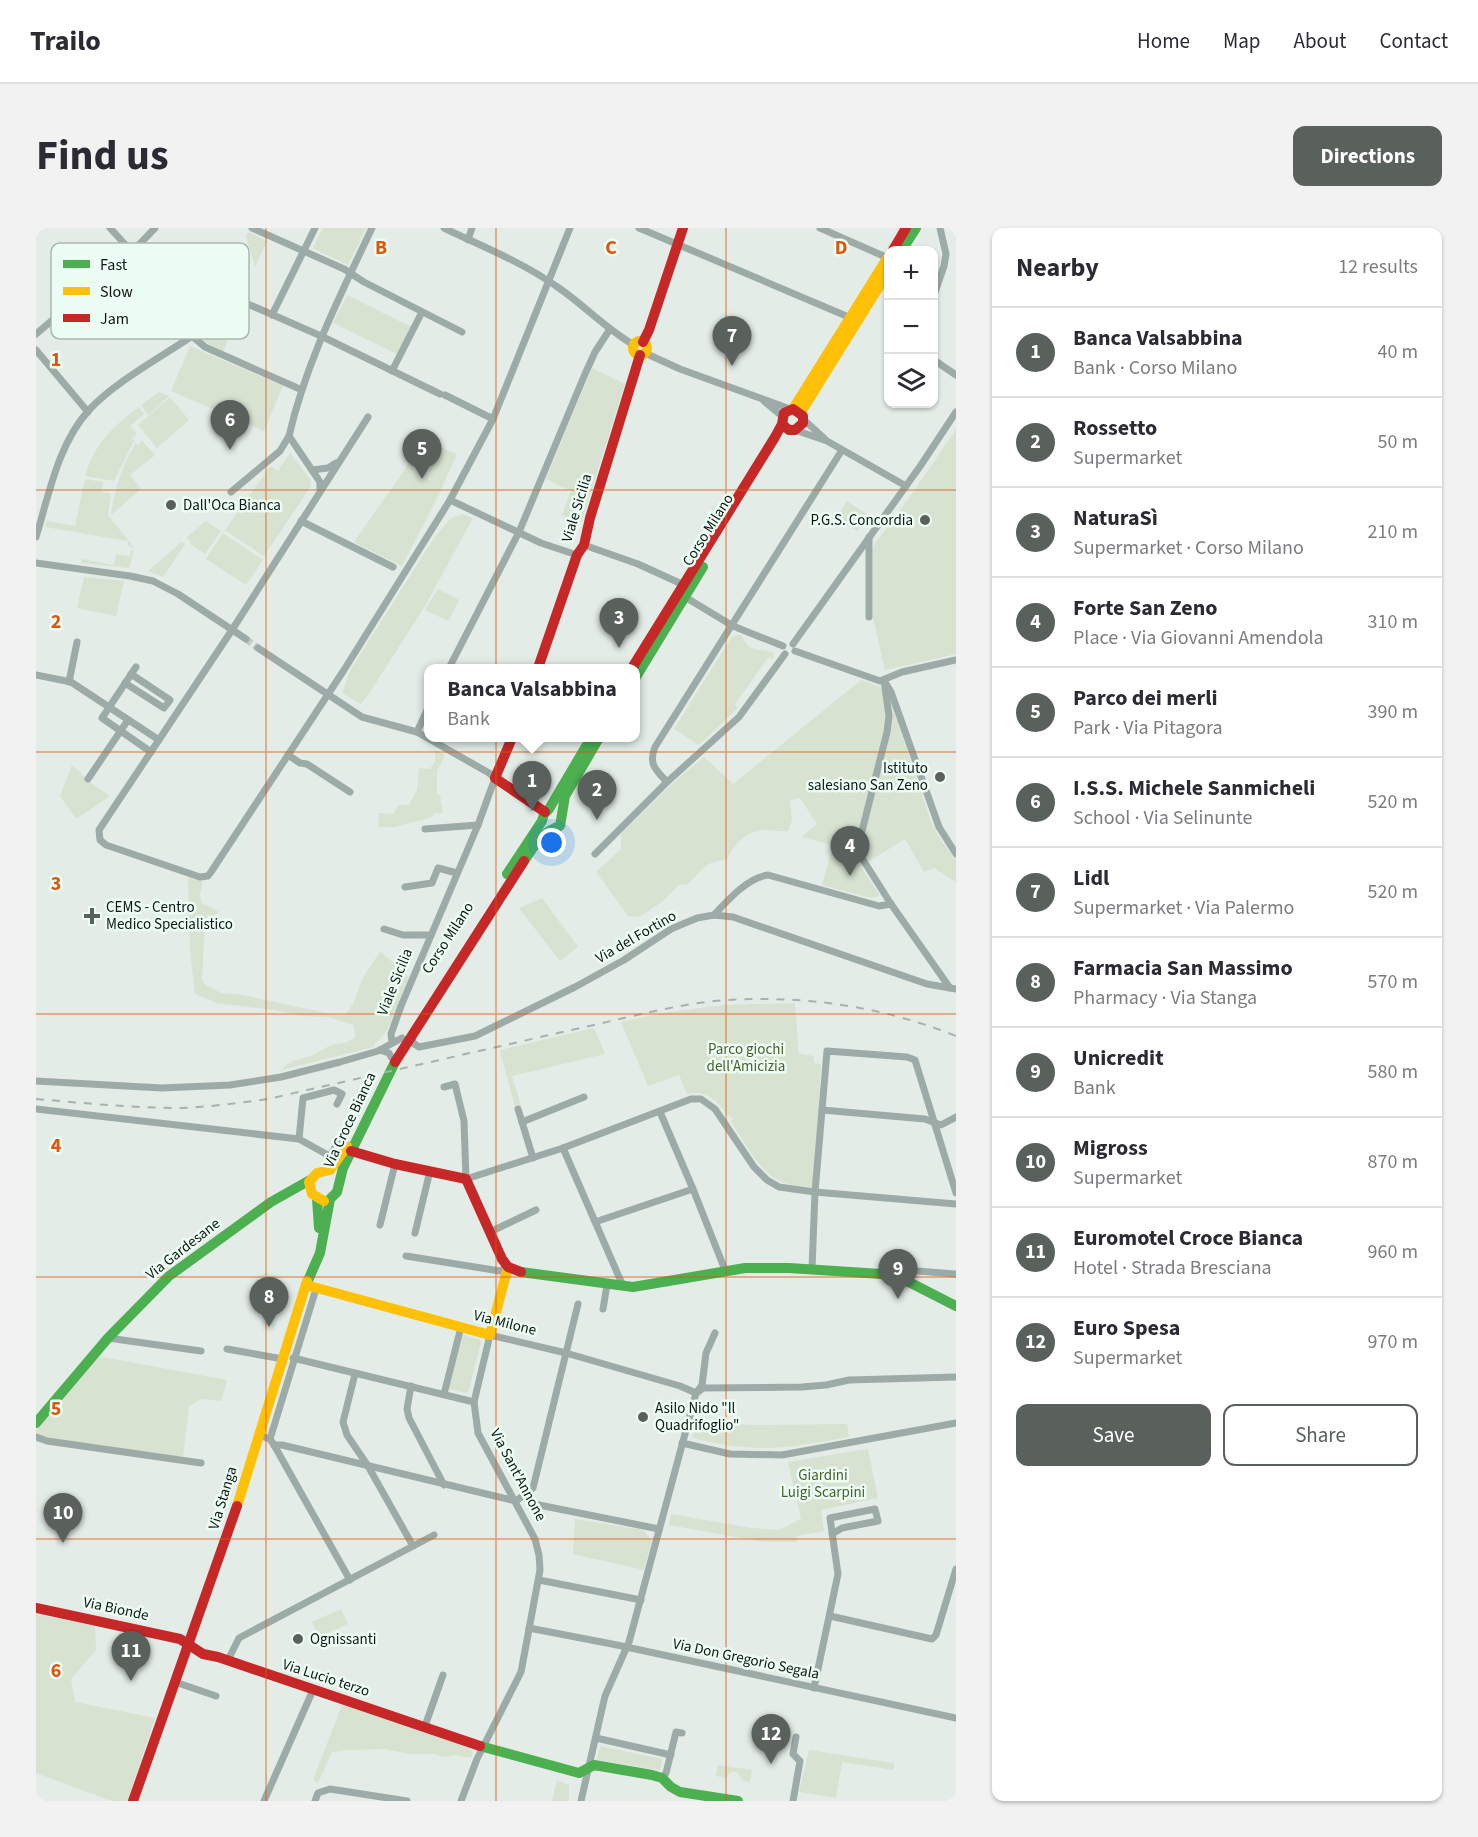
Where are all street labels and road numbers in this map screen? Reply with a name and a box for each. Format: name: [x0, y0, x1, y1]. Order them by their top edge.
street label: Viale Sicilia: [557, 471, 597, 545]
street label: Corso Milano: [677, 490, 739, 570]
street label: Corso Milano: [417, 898, 479, 978]
street label: Via del Fortino: [592, 905, 680, 969]
street label: Viale Sicilia: [372, 945, 418, 1019]
street label: Via Croce Bianca: [319, 1069, 381, 1171]
street label: Via Gardesane: [141, 1213, 225, 1285]
street label: Via Milone: [471, 1305, 539, 1341]
street label: Via Sant'Annone: [485, 1425, 551, 1525]
street label: Via Stanga: [203, 1464, 243, 1532]
street label: Via Bionde: [81, 1592, 151, 1626]
street label: Via Don Gregorio Segala: [671, 1633, 821, 1685]
street label: Via Lucio terzo: [280, 1654, 372, 1702]

